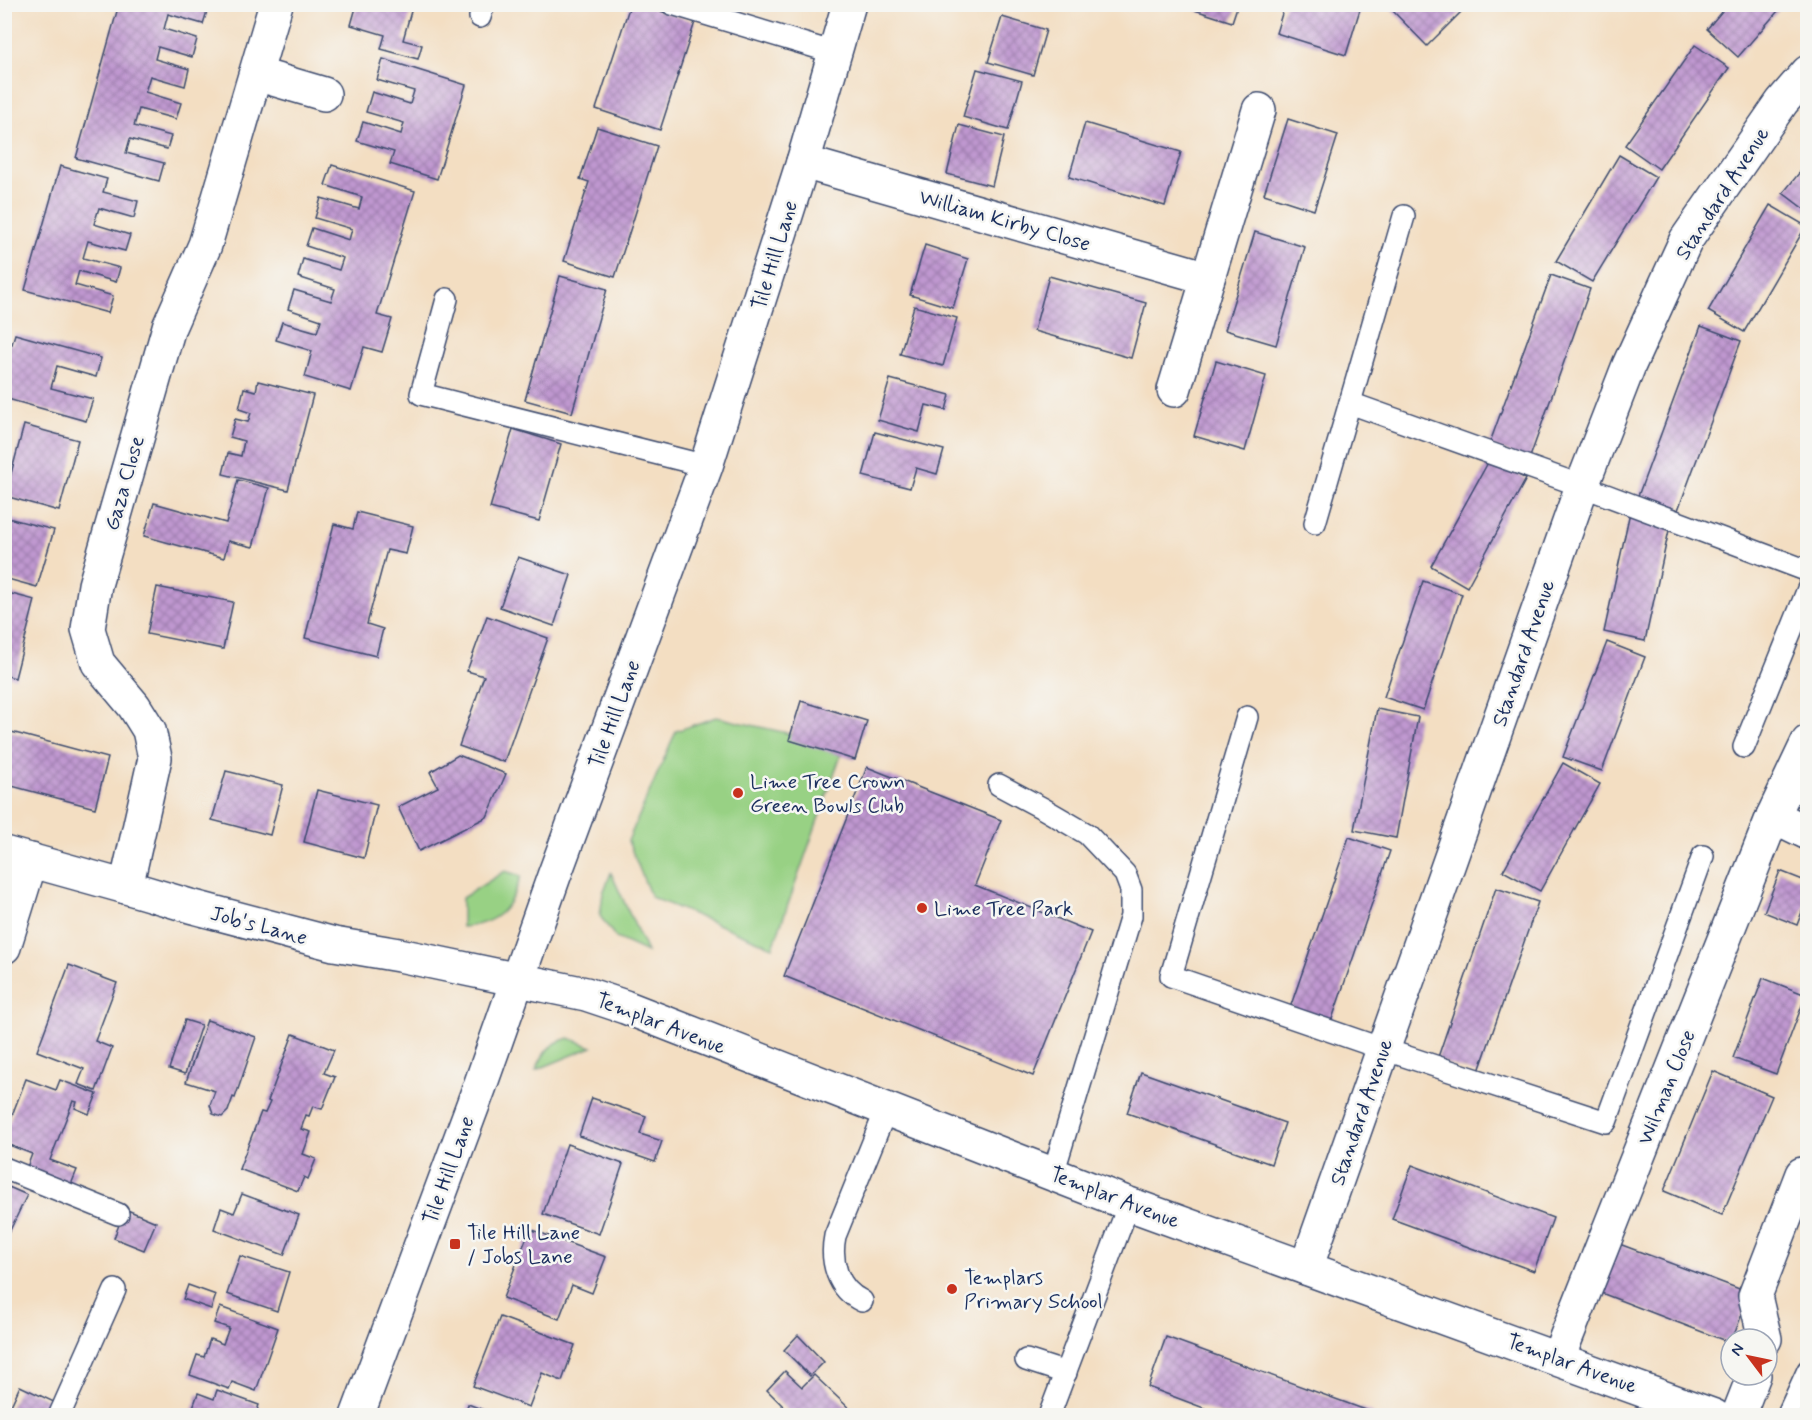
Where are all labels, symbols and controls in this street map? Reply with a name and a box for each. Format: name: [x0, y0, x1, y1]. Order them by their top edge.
street label: Standard Avenue: [1669, 122, 1776, 265]
street label: William Kirby Close: [916, 183, 1094, 259]
street label: Tile Hill Lane: [745, 197, 805, 314]
street label: Gaza Close: [98, 432, 152, 534]
street label: Standard Avenue: [1486, 576, 1562, 730]
street label: Tile Hill Lane: [582, 656, 647, 772]
place label: Lime Tree Crown Green Bowls Club: [750, 768, 905, 820]
marker: Lime Tree Crown Green Bowls Club: [731, 786, 745, 800]
place label: Lime Tree Park: [934, 895, 1073, 923]
street label: Job's Lane: [207, 900, 310, 952]
marker: Lime Tree Park: [915, 901, 929, 915]
street label: Templar Avenue: [592, 986, 730, 1062]
street label: Wilman Close: [1631, 1026, 1703, 1149]
street label: Standard Avenue: [1324, 1035, 1400, 1189]
street label: Tile Hill Lane: [416, 1112, 481, 1228]
street label: Templar Avenue: [1046, 1160, 1184, 1236]
place label: Tile Hill Lane / Jobs Lane: [467, 1219, 580, 1271]
marker: Tile Hill Lane / Jobs Lane: [448, 1237, 462, 1251]
place label: Templars Primary School: [964, 1264, 1103, 1316]
marker: Templars Primary School: [945, 1282, 959, 1296]
street label: Templar Avenue: [1502, 1327, 1641, 1401]
north arrow: [1719, 1327, 1779, 1387]
text: N: [1726, 1340, 1749, 1360]

